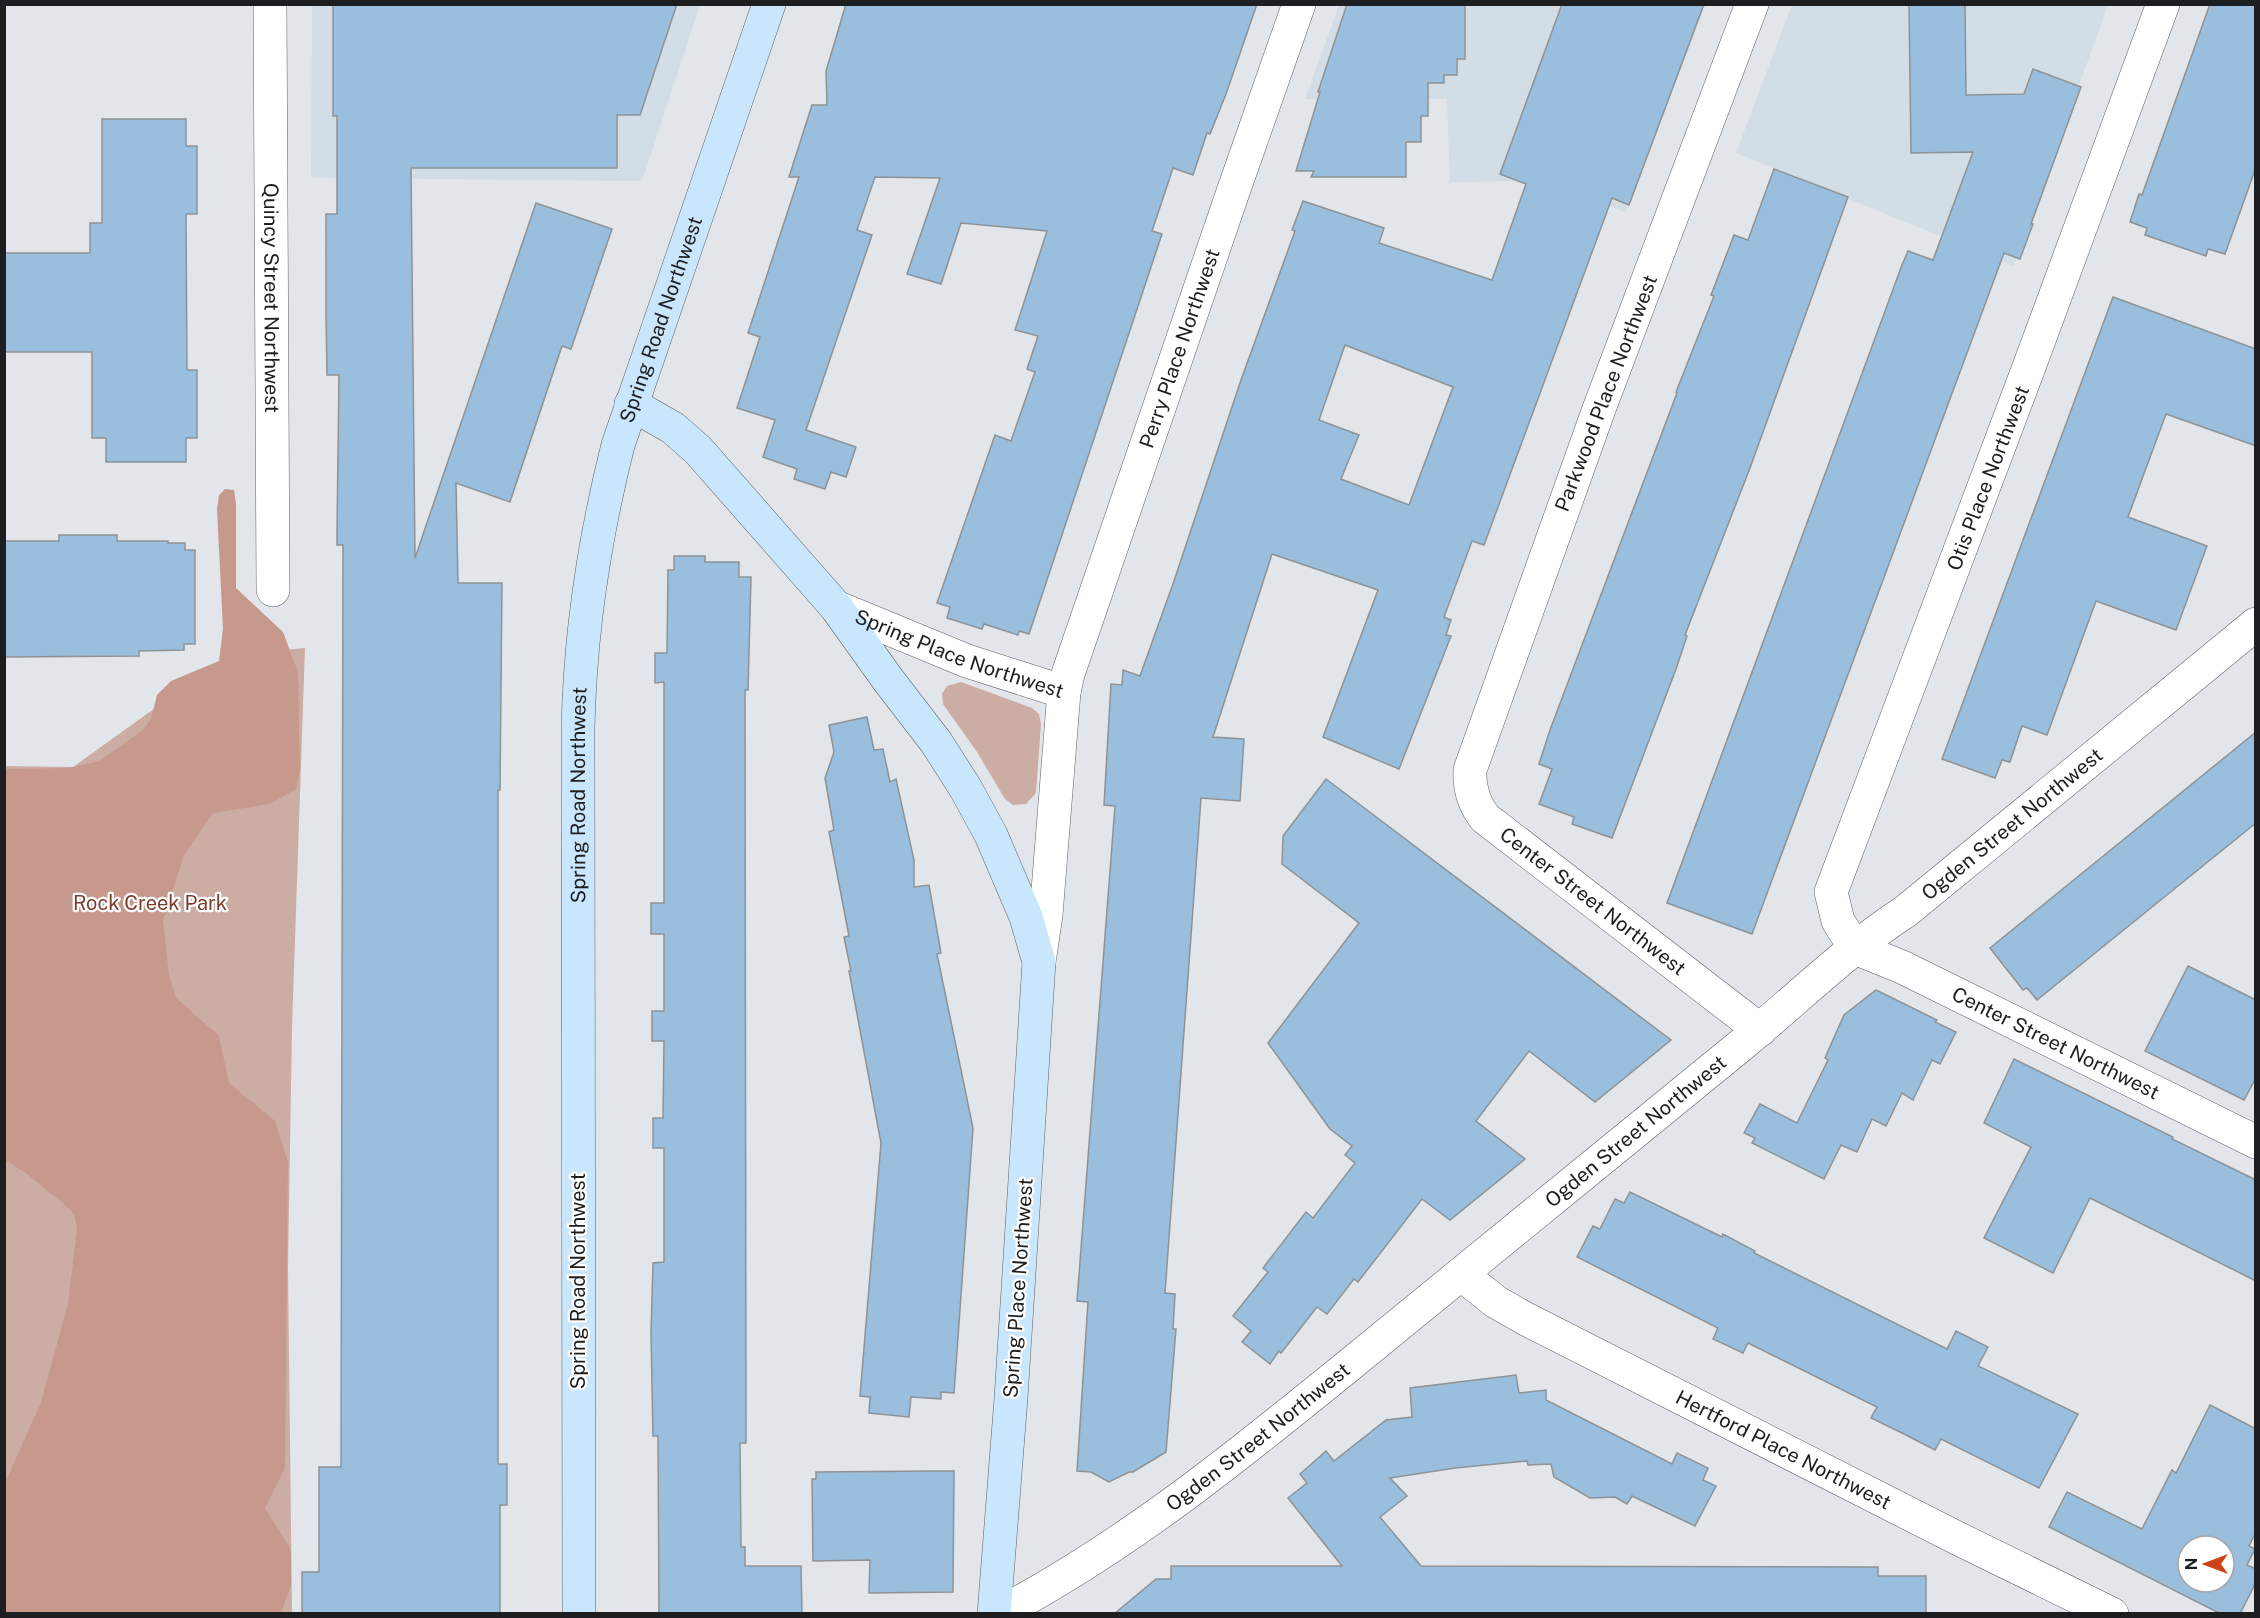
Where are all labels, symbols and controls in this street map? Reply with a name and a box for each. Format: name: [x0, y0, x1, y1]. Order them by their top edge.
street label: Quincy Street Northwest: [259, 183, 284, 413]
street label: Spring Road Northwest: [615, 213, 707, 426]
street label: Perry Place Northwest: [1134, 245, 1225, 451]
street label: Parkwood Place Northwest: [1550, 271, 1662, 515]
street label: Otis Place Northwest: [1942, 382, 2034, 574]
street label: Spring Place Northwest: [851, 604, 1067, 703]
street label: Spring Road Northwest: [566, 686, 592, 903]
street label: Ogden Street Northwest: [1917, 743, 2107, 905]
street label: Center Street Northwest: [1495, 822, 1691, 980]
park label: Rock Creek Park: [73, 891, 227, 915]
street label: Center Street Northwest: [1948, 982, 2163, 1104]
street label: Ogden Street Northwest: [1540, 1050, 1731, 1212]
street label: Spring Road Northwest: [566, 1173, 590, 1389]
street label: Spring Place Northwest: [998, 1177, 1038, 1399]
street label: Ogden Street Northwest: [1161, 1358, 1355, 1516]
street label: Hertford Place Northwest: [1672, 1385, 1895, 1514]
north arrow: [2176, 1534, 2236, 1594]
text: N: [2182, 1558, 2201, 1570]

